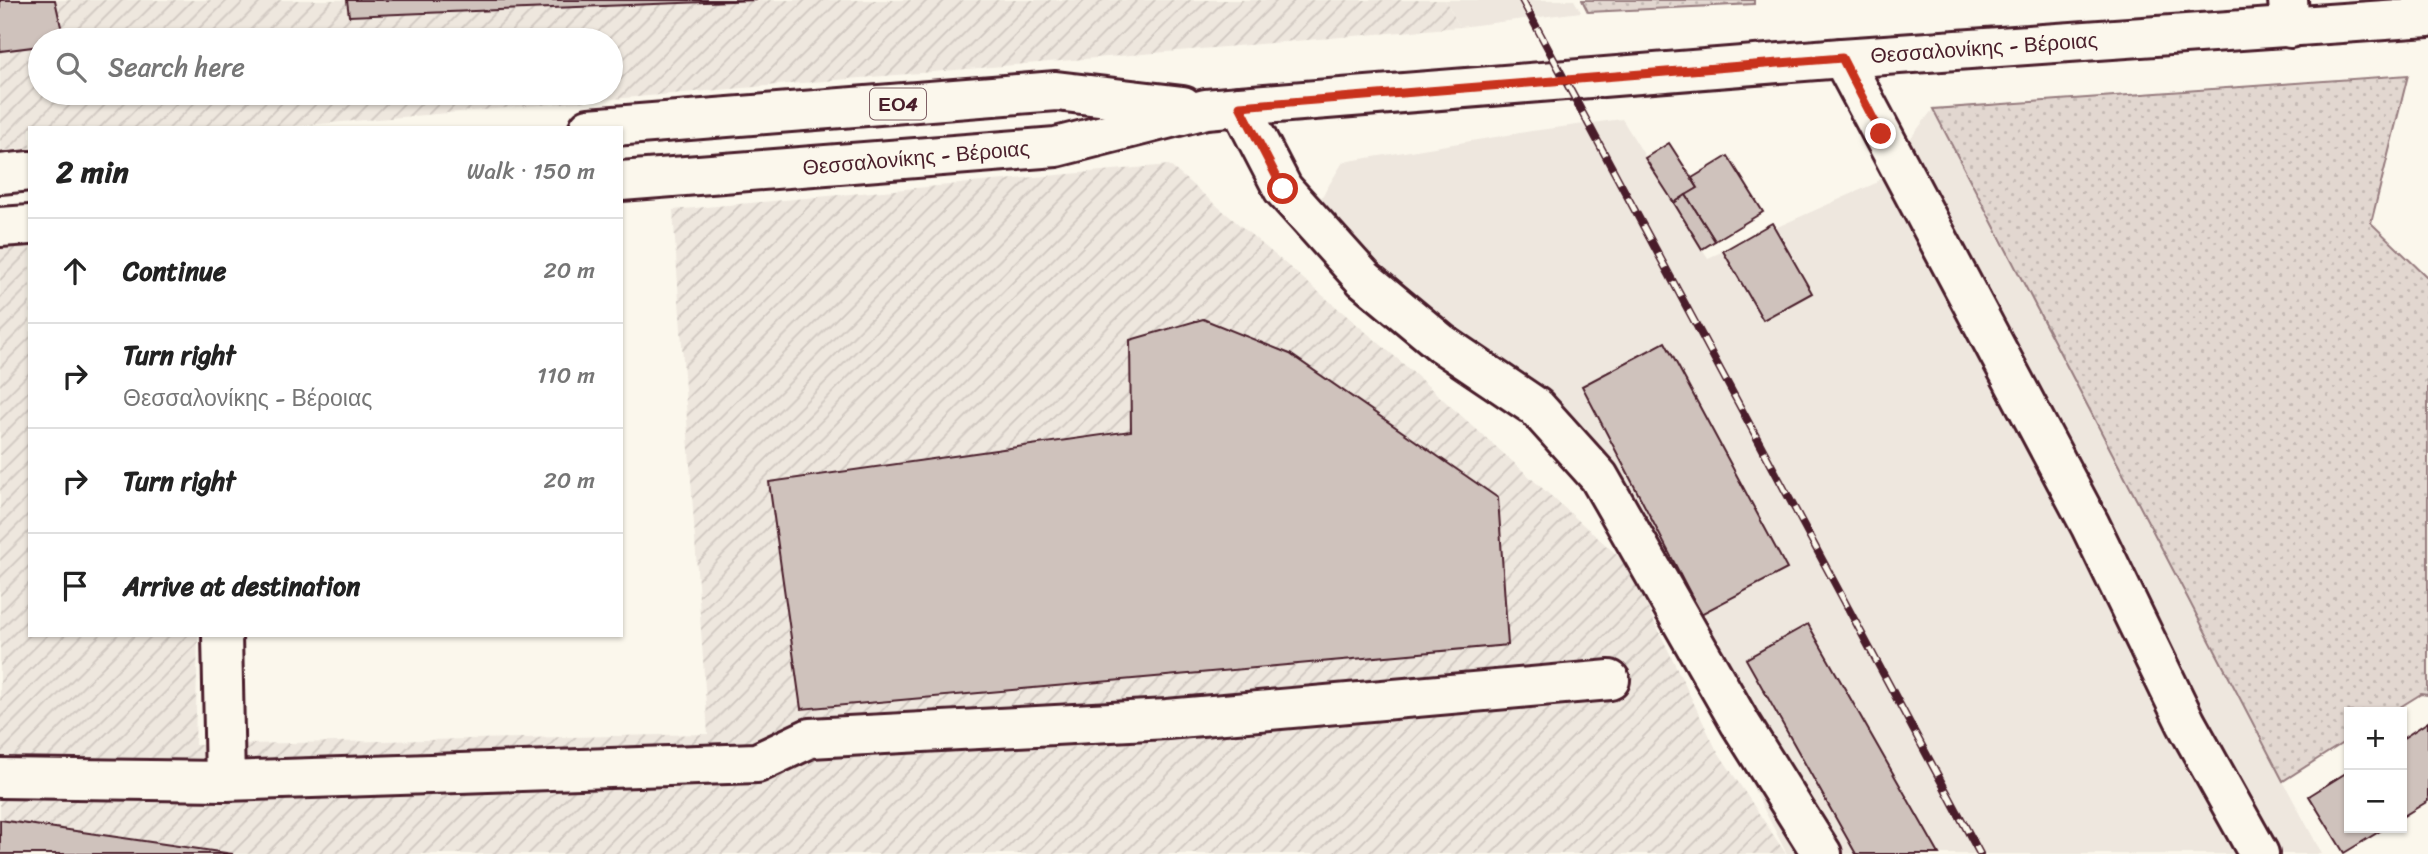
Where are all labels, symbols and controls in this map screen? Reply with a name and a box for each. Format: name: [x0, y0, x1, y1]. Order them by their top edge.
street label: Θεσσαλονίκης - Βέροιας: [1869, 21, 2099, 75]
search box: [28, 28, 623, 105]
text: Search here: [108, 44, 245, 90]
icon: search: [52, 48, 90, 86]
road number: ΕΟ4: [870, 88, 926, 120]
route end: [1865, 118, 1896, 149]
street label: Θεσσαλονίκης - Βέροιας: [801, 129, 1031, 187]
text: 2 min: [56, 145, 129, 199]
text: Walk · 150 m: [467, 151, 595, 192]
route start: [1267, 173, 1298, 204]
text: Continue: [123, 248, 226, 294]
text: 20 m: [544, 250, 595, 291]
icon: ahead: [56, 252, 94, 290]
text: Turn right: [123, 332, 236, 378]
text: 110 m: [537, 355, 595, 396]
icon: right: [56, 357, 94, 395]
text: Θεσσαλονίκης - Βέροιας: [123, 378, 372, 419]
text: Turn right: [123, 458, 236, 504]
text: 20 m: [544, 460, 595, 501]
icon: right: [56, 462, 94, 500]
text: Arrive at destination: [123, 563, 360, 609]
icon: arrive: [56, 567, 94, 605]
map controls: [2344, 707, 2407, 833]
button: +: [2344, 707, 2407, 770]
button: −: [2344, 770, 2407, 833]

